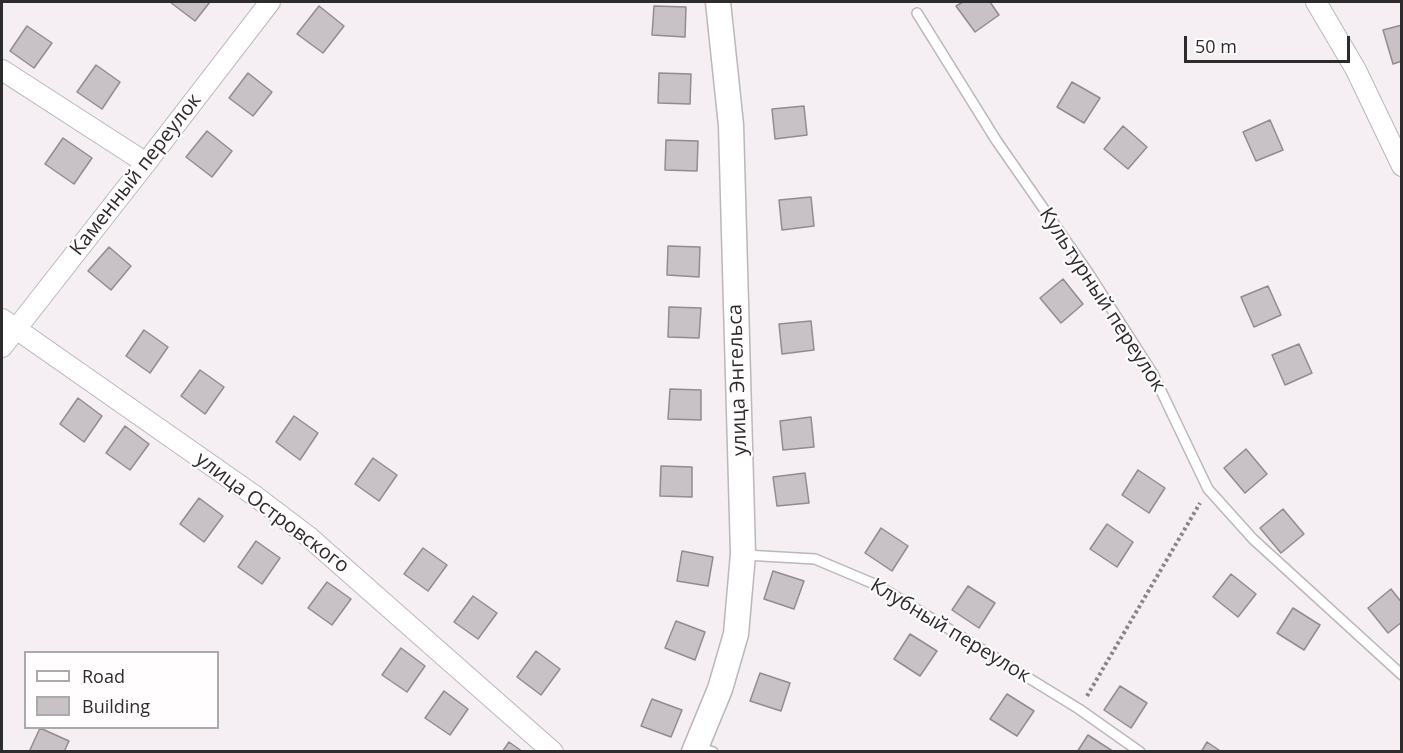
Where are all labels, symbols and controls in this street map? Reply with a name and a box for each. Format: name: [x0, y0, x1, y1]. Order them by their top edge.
scale bar: [1187, 24, 1354, 62]
text: 50 m: [1195, 34, 1237, 58]
street label: Каменный переулок: [65, 89, 207, 261]
street label: Культурный переулок: [1034, 204, 1170, 396]
street label: улица Энгельса: [723, 304, 753, 456]
street label: улица Островского: [191, 447, 353, 579]
street label: Клубный переулок: [866, 574, 1034, 688]
legend: [24, 651, 219, 729]
text: Road: [82, 664, 125, 688]
text: Building: [82, 694, 150, 718]

